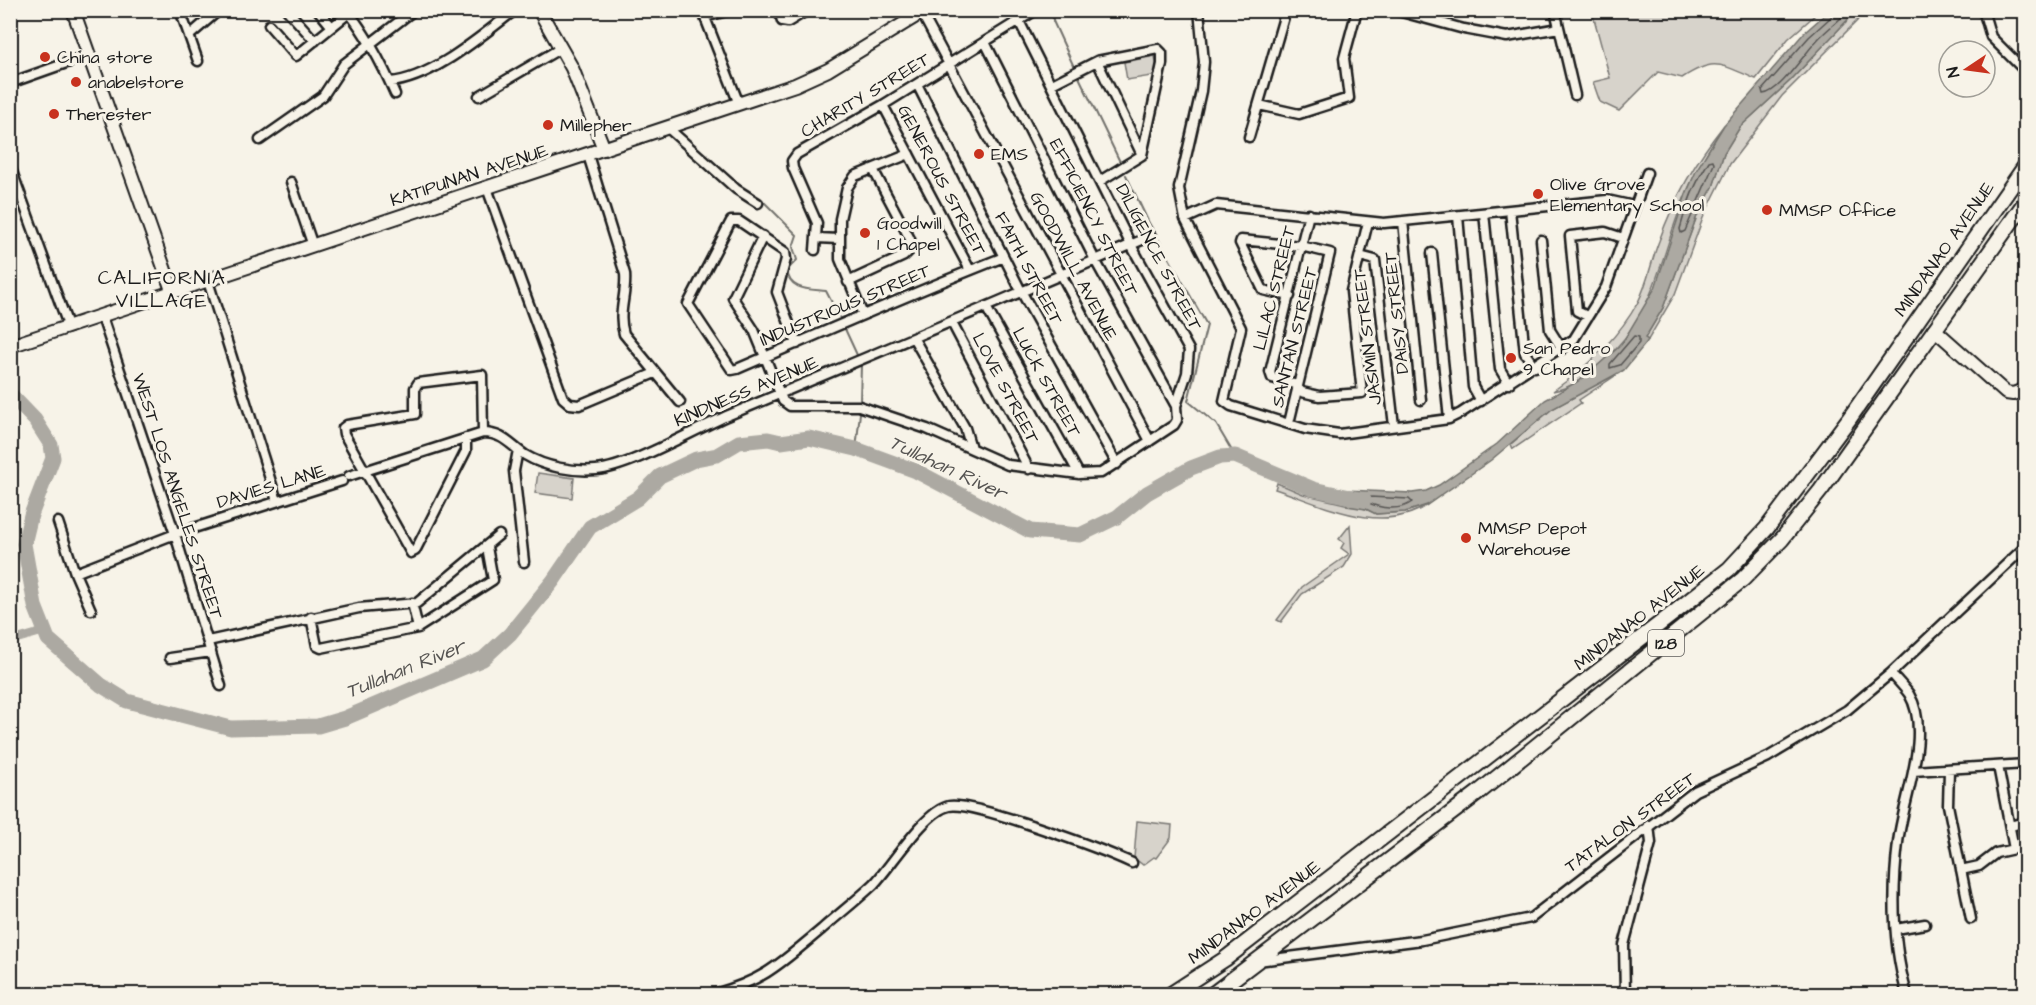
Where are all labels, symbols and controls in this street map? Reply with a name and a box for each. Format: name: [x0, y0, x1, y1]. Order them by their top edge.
north arrow: [1937, 39, 1997, 99]
place label: China store: [57, 45, 153, 70]
street label: CHARITY STREET: [796, 46, 935, 144]
marker: China store: [38, 50, 52, 64]
text: N: [1942, 65, 1965, 80]
place label: anabelstore: [88, 70, 184, 95]
marker: anabelstore: [69, 75, 83, 89]
street label: GENEROUS STREET: [891, 101, 992, 260]
place label: Therester: [66, 102, 152, 127]
marker: Therester: [47, 107, 61, 121]
place label: Millepher: [560, 113, 632, 138]
marker: Millepher: [541, 118, 555, 132]
street label: EFFICIENCY STREET: [1043, 134, 1144, 301]
street label: KATIPUNAN AVENUE: [387, 138, 552, 213]
place label: EMS: [991, 142, 1028, 167]
marker: EMS: [972, 147, 986, 161]
place label: Olive Grove Elementary School: [1550, 172, 1705, 219]
street label: MINDANAO AVENUE: [1888, 176, 2001, 322]
street label: DILIGENCE STREET: [1109, 180, 1208, 336]
street label: GOODWILL AVENUE: [1024, 187, 1124, 345]
marker: Olive Grove Elementary School: [1531, 187, 1545, 201]
place label: MMSP Office: [1779, 198, 1897, 223]
marker: MMSP Office: [1760, 203, 1774, 217]
street label: FAITH STREET: [988, 208, 1069, 330]
place label: Goodwill 1 Chapel: [877, 211, 942, 257]
street label: LILAC STREET: [1247, 223, 1302, 353]
marker: Goodwill 1 Chapel: [858, 226, 872, 240]
street label: DAISY STREET: [1378, 250, 1415, 375]
street label: INDUSTRIOUS STREET: [756, 258, 935, 353]
district label: CALIFORNIA VILLAGE: [98, 264, 226, 315]
street label: SANTAN STREET: [1265, 264, 1324, 410]
street label: JASMIN STREET: [1347, 267, 1388, 406]
street label: LUCK STREET: [1006, 323, 1087, 442]
street label: LOVE STREET: [966, 329, 1046, 449]
place label: San Pedro 9 Chapel: [1523, 336, 1610, 382]
street label: KINDNESS AVENUE: [670, 350, 822, 433]
marker: San Pedro 9 Chapel: [1504, 351, 1518, 365]
street label: WEST LOS ANGELES STREET: [126, 370, 229, 623]
water label: Tullahan River: [884, 428, 1013, 508]
street label: DAVIES LANE: [214, 458, 329, 515]
place label: MMSP Depot Warehouse: [1478, 516, 1588, 562]
marker: MMSP Depot Warehouse: [1459, 531, 1473, 545]
street label: MINDANAO AVENUE: [1569, 558, 1710, 676]
road number: 128: [1648, 630, 1684, 656]
water label: Tullahan River: [341, 631, 471, 706]
street label: TATALON STREET: [1560, 766, 1702, 879]
street label: MINDANAO AVENUE: [1183, 854, 1326, 970]

